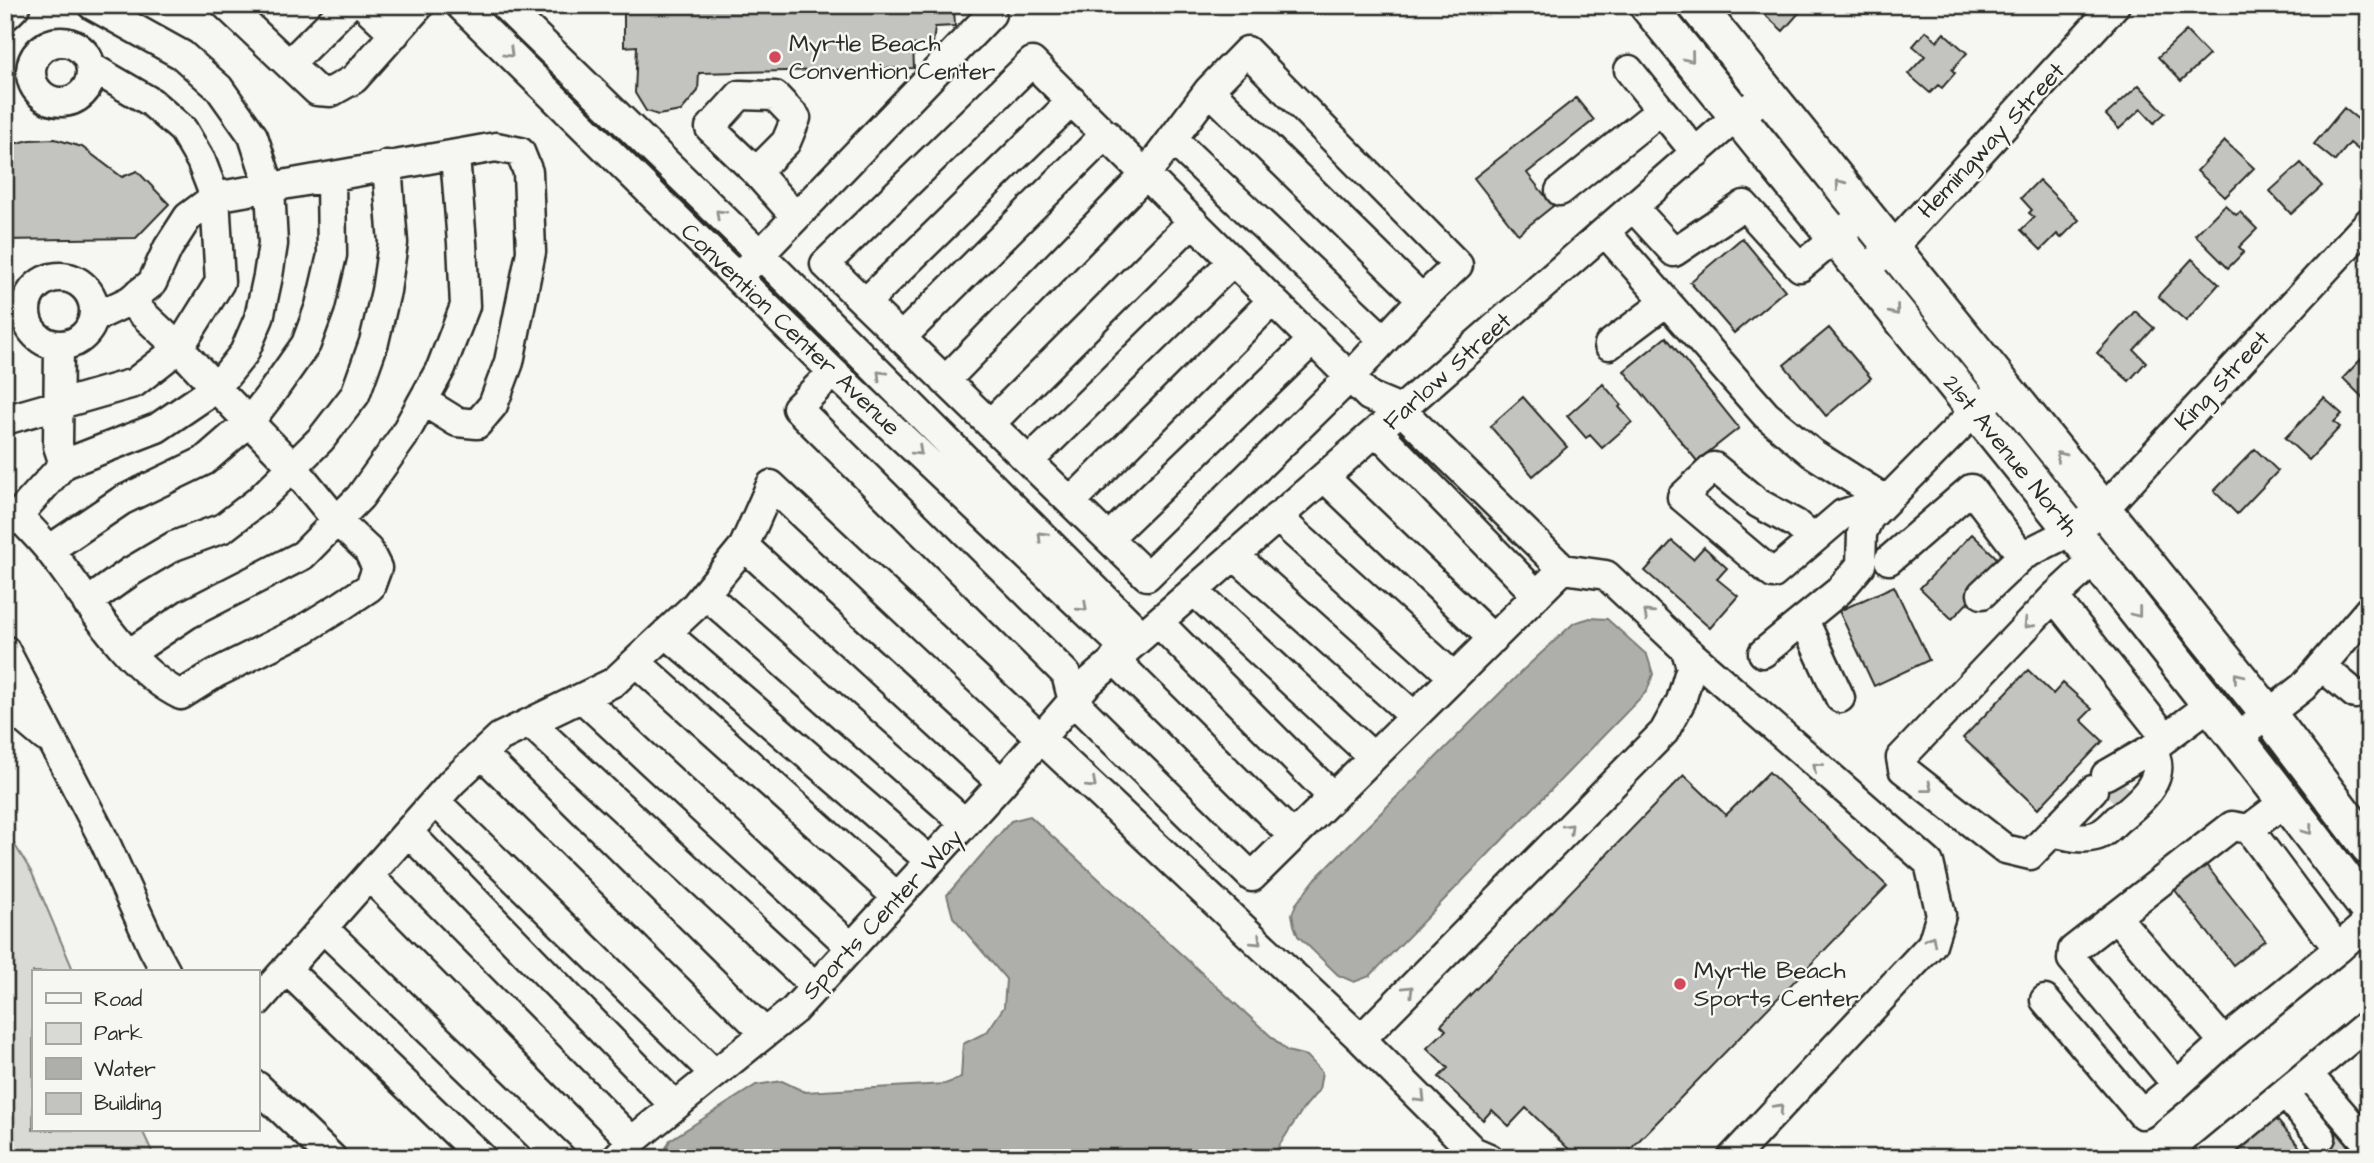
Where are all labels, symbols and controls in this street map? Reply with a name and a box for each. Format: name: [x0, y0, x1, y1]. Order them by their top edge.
place label: Myrtle Beach Convention Center: [789, 27, 995, 89]
one-way arrow: [501, 45, 513, 57]
marker: Myrtle Beach Convention Center: [767, 49, 783, 65]
one-way arrow: [1681, 51, 1694, 63]
street label: Hemingway Street: [1910, 55, 2074, 227]
one-way arrow: [1836, 180, 1849, 192]
one-way arrow: [715, 210, 728, 223]
street label: Convention Center Avenue: [673, 215, 908, 444]
one-way arrow: [1887, 303, 1900, 315]
street label: Farlow Street: [1376, 305, 1520, 439]
street label: King Street: [2167, 323, 2279, 439]
street label: 21st Avenue North: [1934, 368, 2086, 544]
one-way arrow: [876, 370, 889, 383]
one-way arrow: [910, 443, 923, 455]
one-way arrow: [2056, 452, 2068, 465]
one-way arrow: [1037, 531, 1050, 544]
one-way arrow: [1075, 598, 1088, 611]
one-way arrow: [2128, 605, 2141, 617]
one-way arrow: [1643, 610, 1656, 623]
one-way arrow: [2024, 616, 2037, 629]
one-way arrow: [2233, 672, 2246, 684]
one-way arrow: [1813, 763, 1826, 775]
one-way arrow: [1084, 776, 1097, 789]
one-way arrow: [1920, 780, 1932, 793]
street label: Sports Center Way: [794, 822, 972, 1008]
one-way arrow: [2299, 822, 2312, 835]
one-way arrow: [1560, 824, 1573, 837]
one-way arrow: [1249, 932, 1262, 945]
one-way arrow: [1922, 934, 1936, 947]
place label: Myrtle Beach Sports Center: [1694, 954, 1859, 1016]
legend: [32, 970, 259, 1132]
marker: Myrtle Beach Sports Center: [1672, 976, 1688, 992]
text: Road: [94, 985, 142, 1014]
one-way arrow: [1400, 986, 1413, 999]
text: Park: [94, 1019, 143, 1048]
text: Water: [94, 1055, 156, 1084]
text: Building: [94, 1089, 162, 1120]
one-way arrow: [1413, 1090, 1426, 1103]
one-way arrow: [1770, 1103, 1783, 1116]

